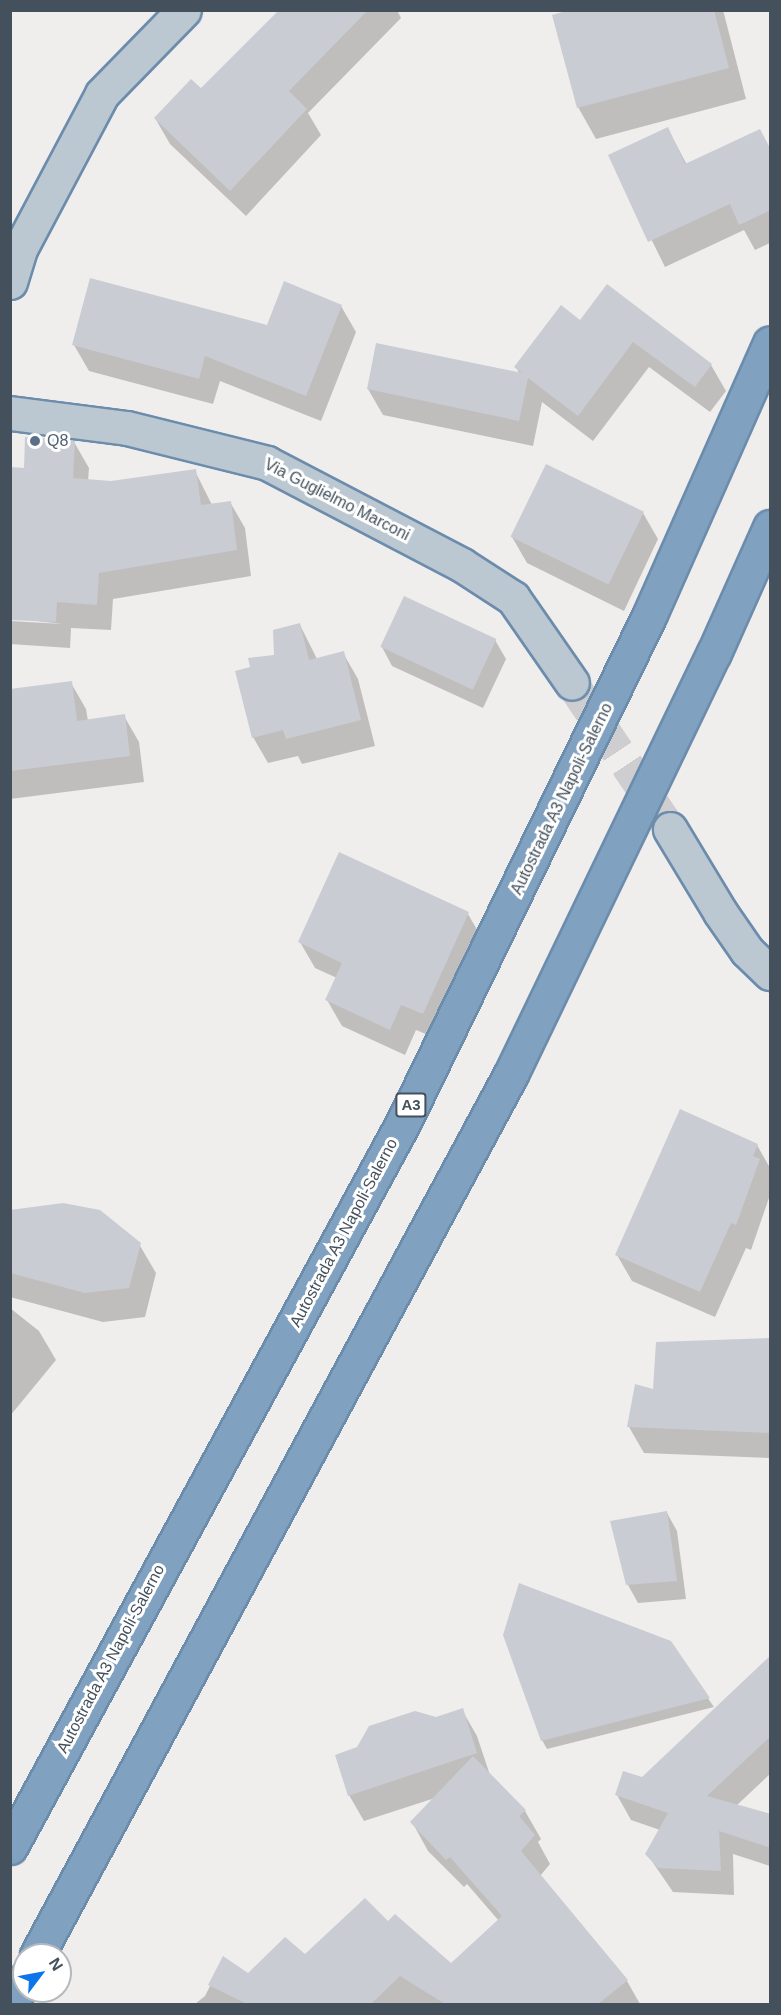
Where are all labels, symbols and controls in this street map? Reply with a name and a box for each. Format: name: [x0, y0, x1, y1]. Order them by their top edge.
place label: Q8: [47, 431, 68, 451]
marker: Q8: [28, 434, 42, 448]
street label: Via Guglielmo Marconi: [261, 455, 413, 545]
street label: Autostrada A3 Napoli-Salerno: [507, 700, 617, 898]
road number: A3: [394, 1093, 428, 1117]
street label: Autostrada A3 Napoli-Salerno: [286, 1135, 402, 1331]
street label: Autostrada A3 Napoli-Salerno: [53, 1561, 169, 1757]
north arrow: [12, 1943, 72, 2003]
text: N: [46, 1955, 66, 1974]

